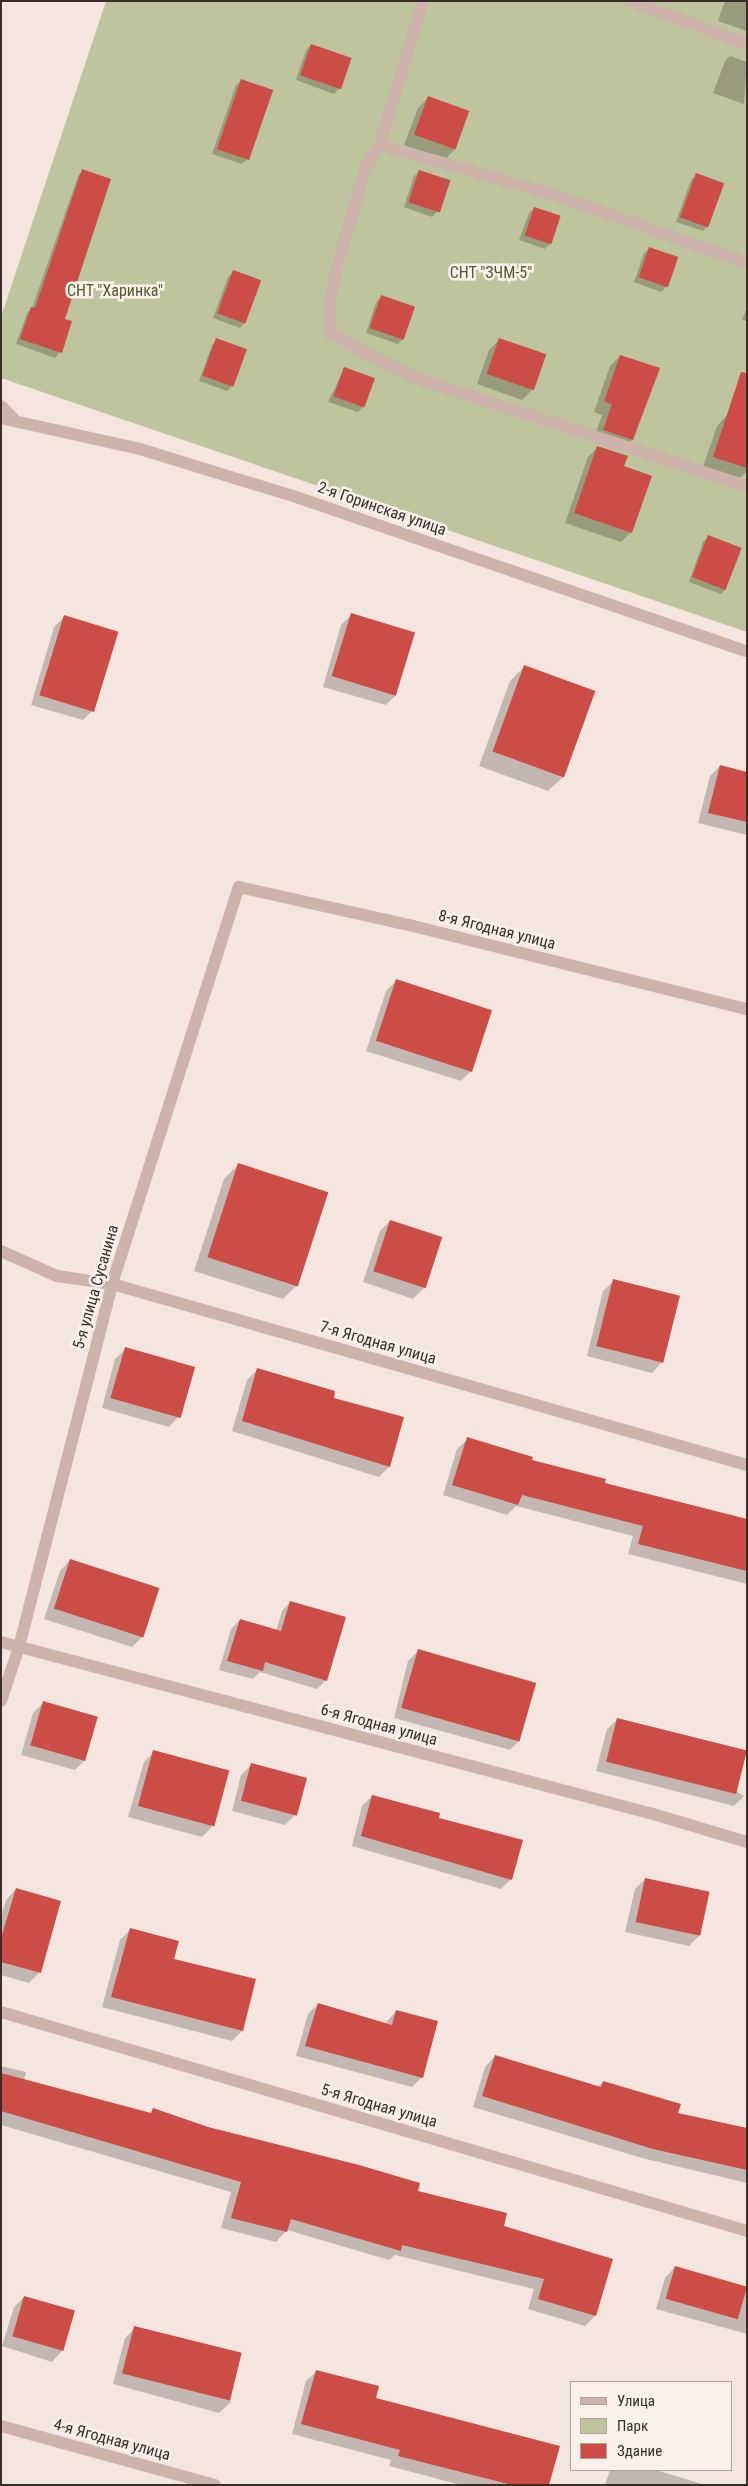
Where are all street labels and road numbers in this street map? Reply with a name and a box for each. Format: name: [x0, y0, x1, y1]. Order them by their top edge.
street label: 2-я Горинская улица: [315, 478, 449, 540]
street label: 8-я Ягодная улица: [436, 906, 558, 954]
street label: 5-я улица Сусанина: [69, 1223, 123, 1351]
street label: 7-я Ягодная улица: [318, 1317, 438, 1369]
street label: 6-я Ягодная улица: [319, 1700, 439, 1750]
street label: 5-я Ягодная улица: [319, 2080, 439, 2132]
street label: 4-я Ягодная улица: [52, 2415, 172, 2465]

